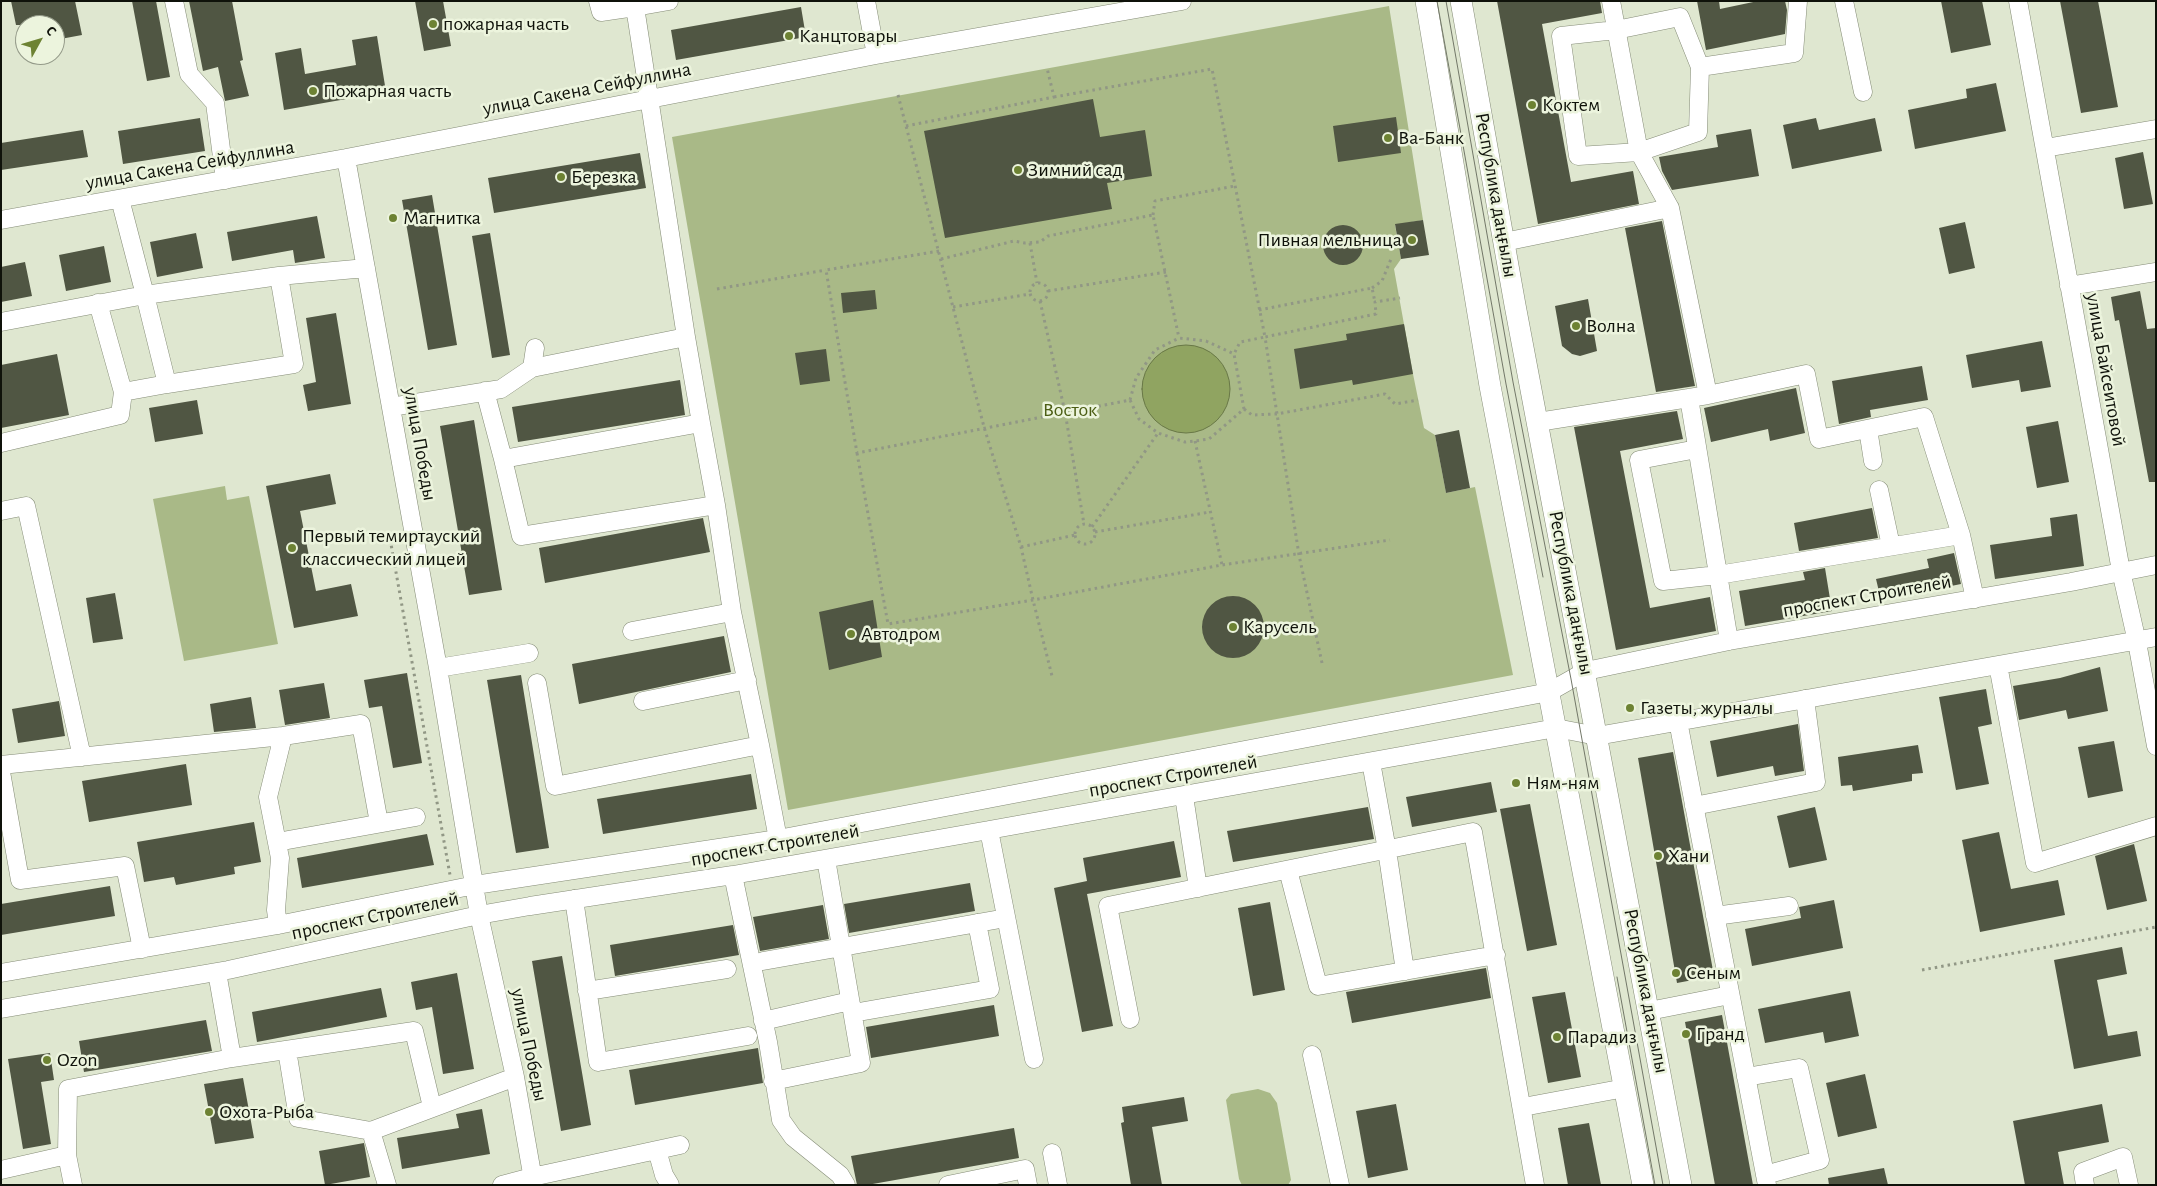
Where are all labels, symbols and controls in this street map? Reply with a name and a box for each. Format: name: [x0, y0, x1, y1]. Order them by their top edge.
place label: пожарная часть: [443, 12, 569, 36]
north arrow: [15, 15, 65, 65]
marker: пожарная часть: [427, 18, 439, 30]
text: С: [43, 24, 59, 39]
place label: Канцтовары: [799, 24, 898, 48]
marker: Канцтовары: [783, 30, 795, 42]
street label: улица Сакена Сейфуллина: [481, 57, 693, 121]
place label: Пожарная часть: [323, 79, 451, 103]
marker: Пожарная часть: [307, 85, 319, 97]
place label: Коктем: [1542, 93, 1600, 117]
marker: Коктем: [1526, 99, 1538, 111]
street label: Республика даңғылы: [1470, 111, 1522, 279]
place label: Ва-Банк: [1398, 126, 1464, 150]
marker: Ва-Банк: [1382, 132, 1394, 144]
street label: улица Сакена Сейфуллина: [84, 135, 296, 195]
place label: Зимний сад: [1028, 158, 1123, 182]
marker: Зимний сад: [1012, 164, 1024, 176]
place label: Березка: [571, 165, 637, 189]
marker: Березка: [555, 171, 567, 183]
place label: Магнитка: [403, 206, 481, 230]
marker: Магнитка: [387, 212, 399, 224]
place label: Пивная мельница: [1257, 228, 1402, 252]
marker: Пивная мельница: [1406, 234, 1418, 246]
street label: улица Байсеитовой: [2081, 291, 2131, 449]
place label: Волна: [1586, 314, 1636, 338]
marker: Волна: [1570, 320, 1582, 332]
street label: улица Победы: [398, 385, 442, 503]
park label: Восток: [1043, 398, 1097, 422]
street label: Республика даңғылы: [1543, 509, 1599, 677]
place label: Первый темиртауский классический лицей: [302, 524, 480, 571]
marker: Первый темиртауский классический лицей: [286, 542, 298, 554]
street label: проспект Строителей: [1781, 569, 1953, 623]
place label: Карусель: [1243, 615, 1317, 639]
marker: Карусель: [1227, 621, 1239, 633]
place label: Автодром: [861, 622, 940, 646]
marker: Автодром: [845, 628, 857, 640]
place label: Газеты, журналы: [1640, 696, 1773, 720]
marker: Газеты, журналы: [1624, 702, 1636, 714]
street label: проспект Строителей: [1087, 749, 1259, 803]
place label: Ням-ням: [1526, 771, 1600, 795]
marker: Ням-ням: [1510, 777, 1522, 789]
street label: проспект Строителей: [689, 818, 861, 872]
place label: Хани: [1668, 844, 1710, 868]
marker: Хани: [1652, 850, 1664, 862]
street label: проспект Строителей: [289, 887, 461, 945]
street label: Республика даңғылы: [1618, 907, 1674, 1075]
place label: Сеным: [1686, 961, 1741, 985]
marker: Сеным: [1670, 967, 1682, 979]
street label: улица Победы: [505, 986, 553, 1104]
place label: Гранд: [1696, 1022, 1745, 1046]
place label: Парадиз: [1567, 1025, 1637, 1049]
marker: Гранд: [1680, 1028, 1692, 1040]
marker: Парадиз: [1551, 1031, 1563, 1043]
place label: Ozon: [57, 1048, 98, 1072]
marker: Ozon: [41, 1054, 53, 1066]
place label: Охота-Рыба: [219, 1100, 314, 1124]
marker: Охота-Рыба: [203, 1106, 215, 1118]

